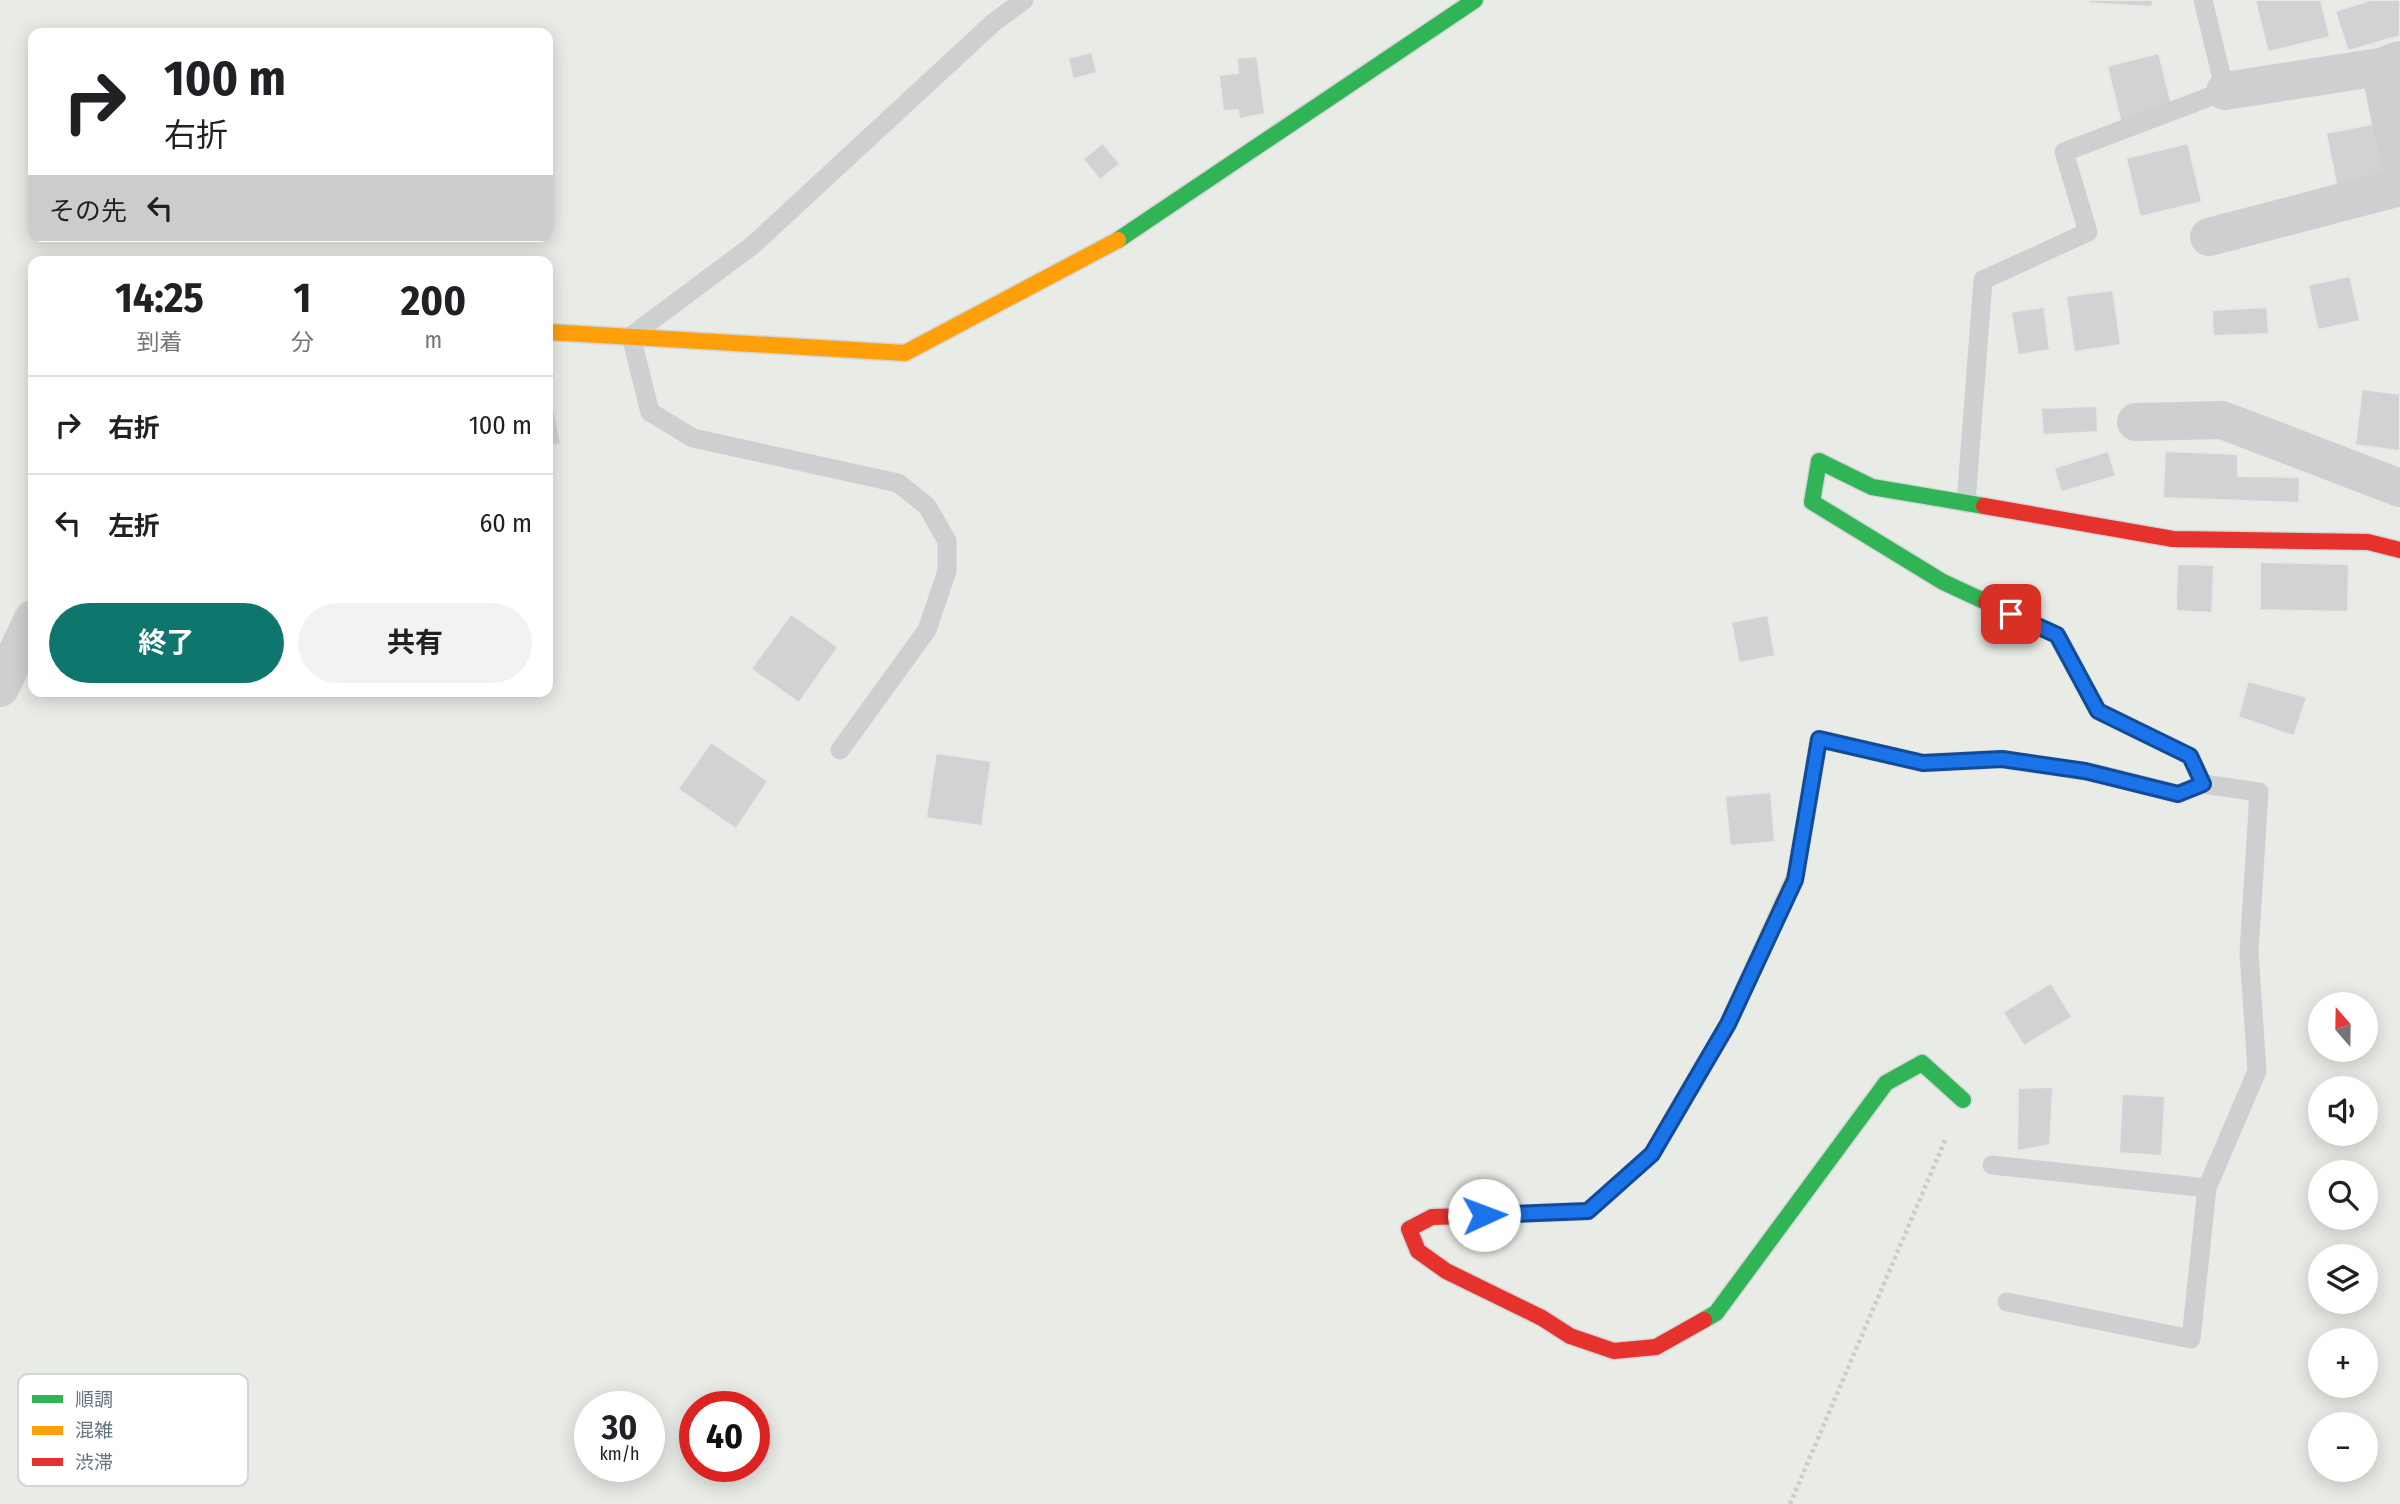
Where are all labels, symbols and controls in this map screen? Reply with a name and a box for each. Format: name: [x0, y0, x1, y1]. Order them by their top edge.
text: 100 m: [164, 49, 286, 108]
icon: right: [49, 56, 140, 147]
text: 右折: [164, 116, 228, 154]
icon: left: [141, 189, 179, 227]
text: その先: [49, 196, 127, 227]
text: 14:25: [115, 273, 204, 323]
text: 1: [293, 273, 311, 323]
text: 200: [401, 276, 466, 326]
text: m: [425, 326, 442, 354]
text: 到着: [136, 328, 182, 356]
text: 分: [291, 328, 314, 356]
icon: right: [49, 406, 87, 444]
text: 100 m: [469, 410, 532, 441]
text: 右折: [108, 413, 160, 444]
icon: left: [49, 504, 87, 542]
text: 60 m: [479, 508, 532, 539]
text: 左折: [108, 511, 160, 542]
pin: [1981, 584, 2041, 644]
icon: arrive: [1992, 595, 2030, 633]
button: 終了: [49, 603, 284, 683]
button: 共有: [298, 603, 532, 683]
north arrow: [2308, 992, 2378, 1062]
map controls: [2308, 992, 2378, 1482]
button: sound: [2308, 1076, 2378, 1146]
button: search: [2308, 1160, 2378, 1230]
position arrow: [1447, 1178, 1521, 1252]
button: layers: [2308, 1244, 2378, 1314]
button: +: [2308, 1328, 2378, 1398]
legend: [18, 1374, 248, 1486]
text: 順調: [75, 1388, 113, 1411]
speed limit sign: 40: [679, 1391, 770, 1482]
text: 30: [602, 1406, 637, 1448]
button: −: [2308, 1412, 2378, 1482]
text: 混雑: [75, 1419, 113, 1442]
text: km/h: [599, 1443, 640, 1465]
text: 渋滞: [75, 1451, 113, 1474]

